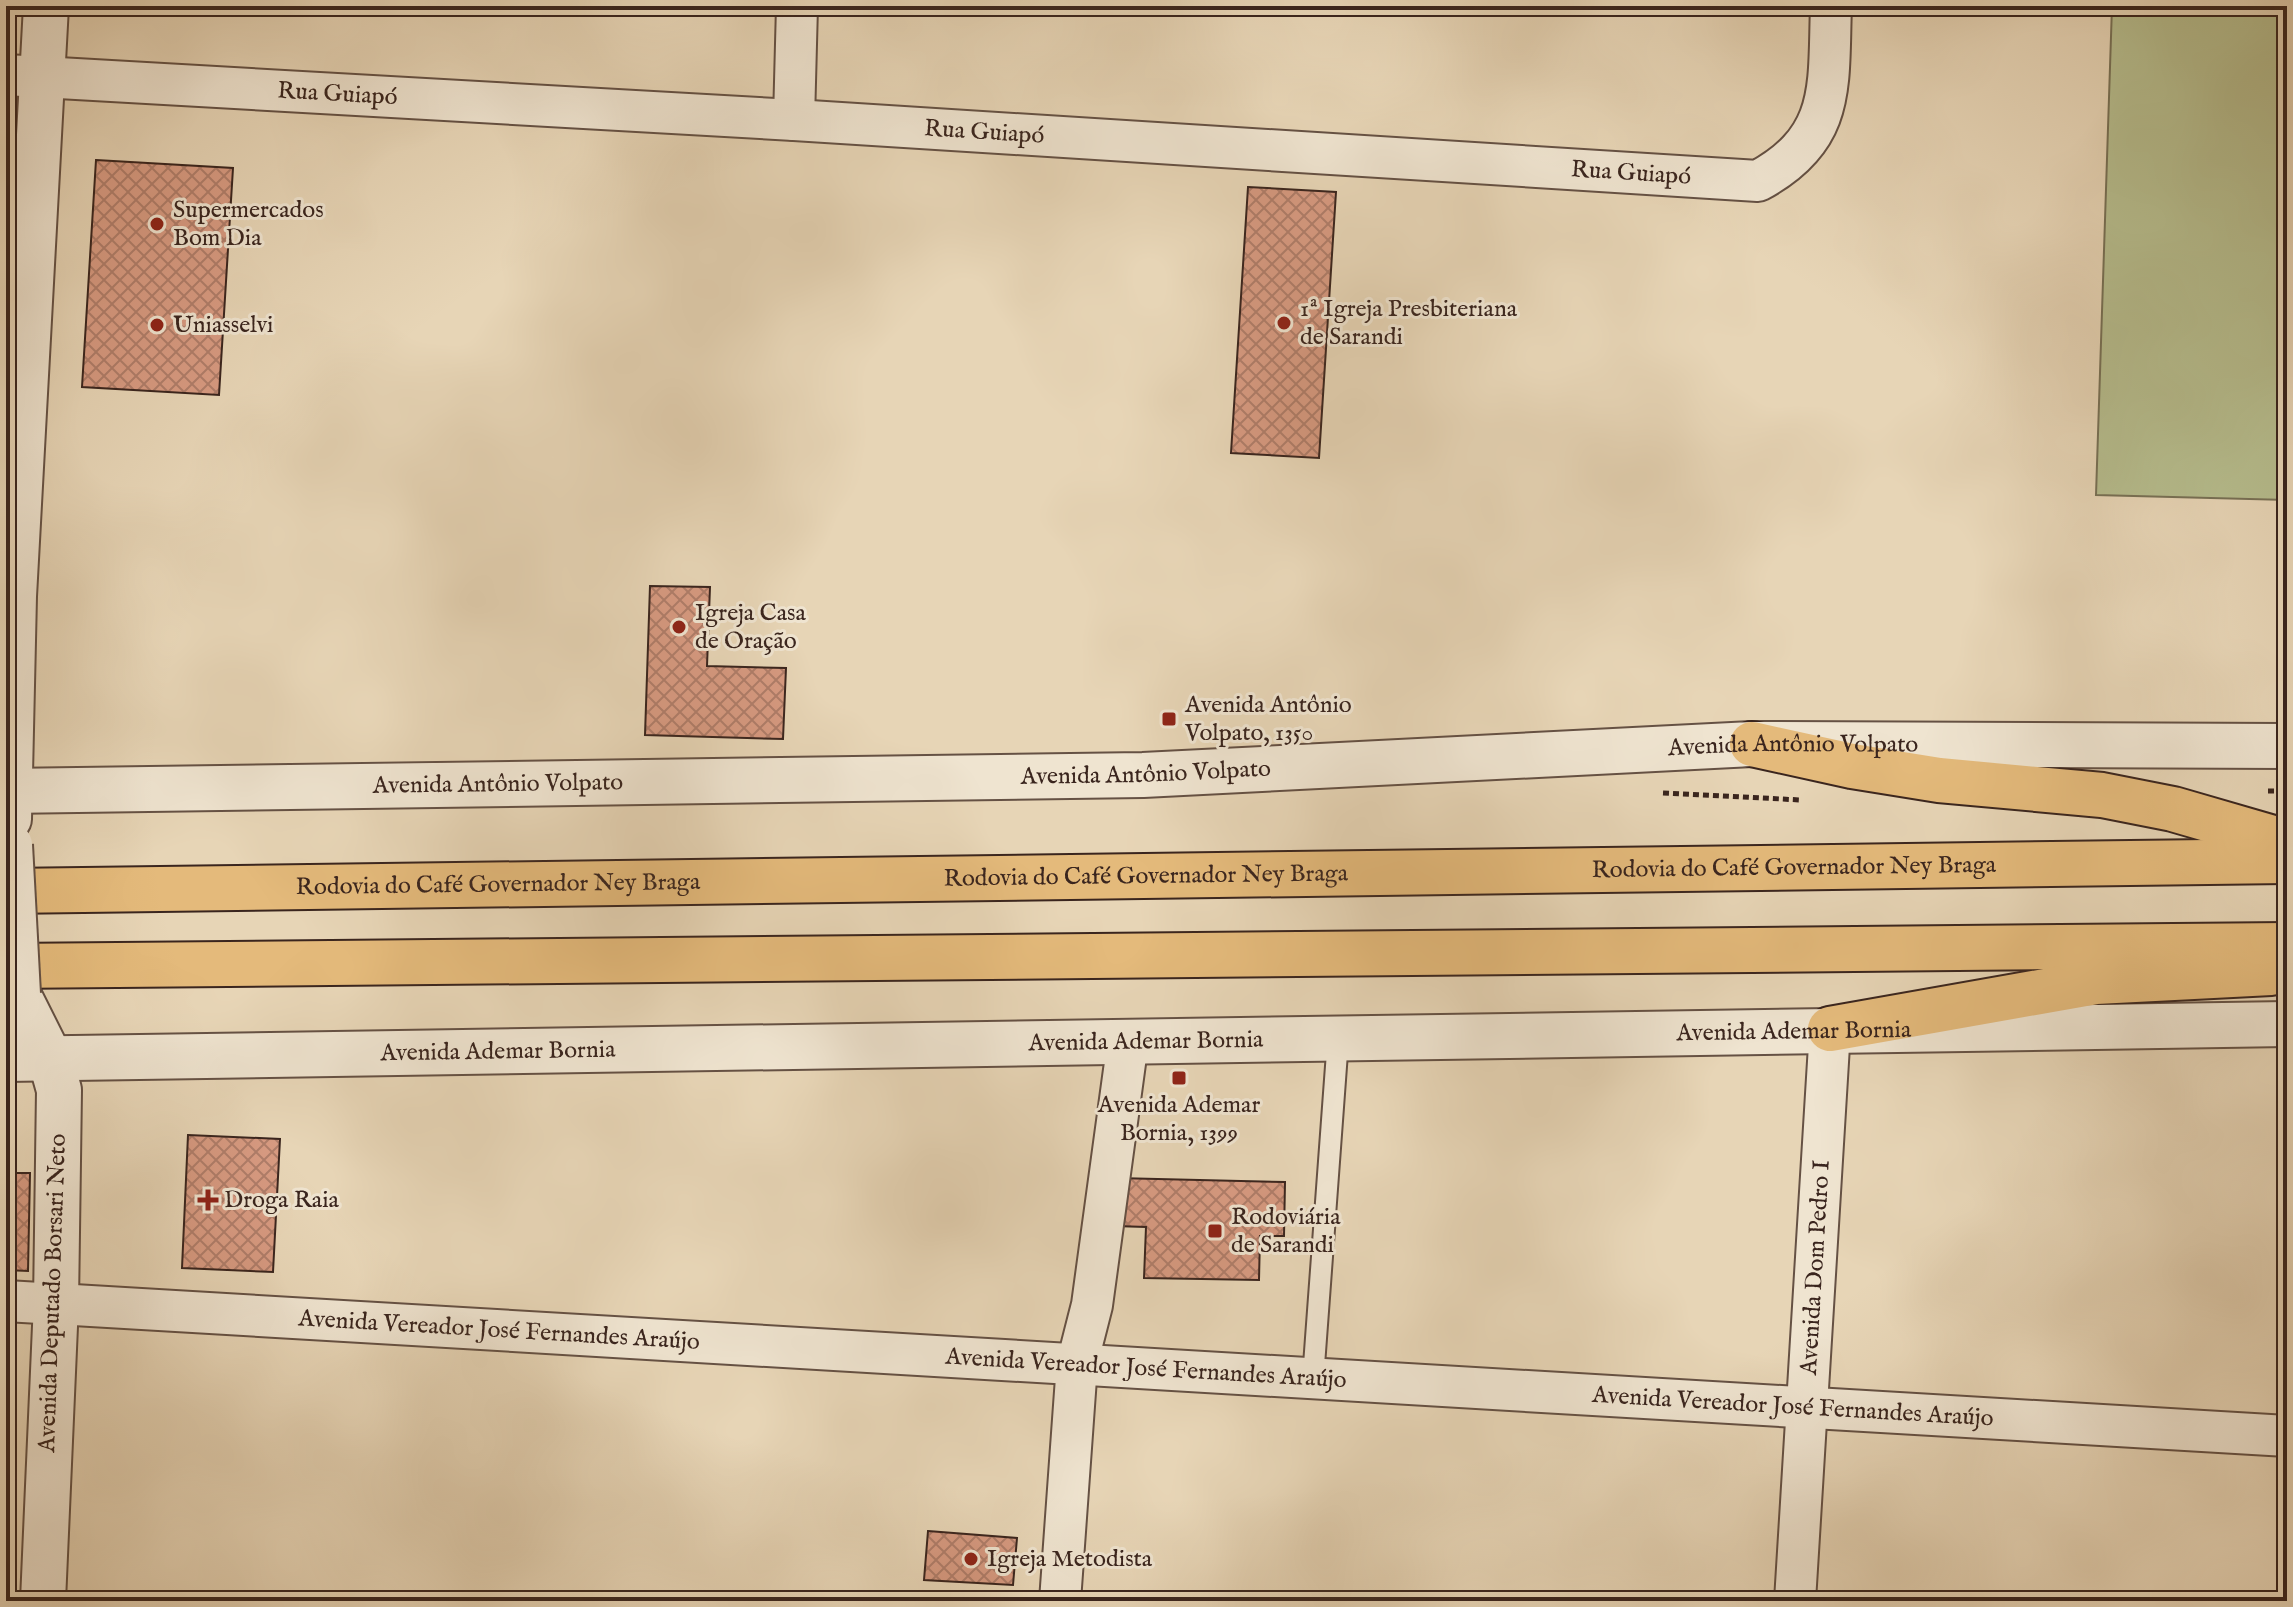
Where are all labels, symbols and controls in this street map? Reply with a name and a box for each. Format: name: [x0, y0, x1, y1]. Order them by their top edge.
street label: Rua Guiapó: [276, 75, 399, 113]
street label: Rua Guiapó: [923, 113, 1046, 151]
street label: Rua Guiapó: [1570, 154, 1692, 192]
place label: Supermercados Bom Dia: [173, 195, 324, 254]
marker: Supermercados Bom Dia: [148, 215, 166, 233]
place label: 1ª Igreja Presbiteriana de Sarandi: [1300, 294, 1518, 353]
place label: Uniasselvi: [173, 310, 274, 341]
marker: 1ª Igreja Presbiteriana de Sarandi: [1275, 314, 1293, 332]
marker: Uniasselvi: [148, 316, 166, 334]
place label: Igreja Casa de Oração: [695, 598, 806, 657]
marker: Igreja Casa de Oração: [670, 618, 688, 636]
place label: Avenida Antônio Volpato, 1350: [1184, 690, 1352, 749]
marker: Avenida Antônio Volpato, 1350: [1160, 710, 1178, 728]
street label: Avenida Antônio Volpato: [1666, 728, 1918, 764]
street label: Avenida Antônio Volpato: [1019, 753, 1272, 792]
street label: Avenida Antônio Volpato: [372, 767, 623, 801]
street label: Rodovia do Café Governador Ney Braga: [1591, 849, 1997, 886]
street label: Rodovia do Café Governador Ney Braga: [943, 858, 1349, 894]
street label: Rodovia do Café Governador Ney Braga: [296, 866, 701, 903]
street label: Avenida Ademar Bornia: [1675, 1014, 1912, 1049]
street label: Avenida Ademar Bornia: [1027, 1024, 1264, 1059]
street label: Avenida Ademar Bornia: [379, 1034, 616, 1069]
marker: Avenida Ademar Bornia, 1399: [1170, 1069, 1188, 1087]
place label: Avenida Ademar Bornia, 1399: [1097, 1090, 1260, 1149]
street label: Avenida Deputado Borsari Neto: [32, 1133, 74, 1454]
street label: Avenida Dom Pedro I: [1793, 1159, 1837, 1377]
place label: Droga Raia: [224, 1185, 340, 1216]
marker: Droga Raia: [199, 1191, 217, 1209]
place label: Rodoviária de Sarandi: [1231, 1202, 1341, 1261]
marker: Rodoviária de Sarandi: [1206, 1222, 1224, 1240]
street label: Avenida Vereador José Fernandes Araújo: [297, 1303, 701, 1358]
street label: Avenida Vereador José Fernandes Araújo: [943, 1341, 1348, 1396]
street label: Avenida Vereador José Fernandes Araújo: [1590, 1379, 1994, 1434]
place label: Igreja Metodista: [987, 1544, 1153, 1575]
marker: Igreja Metodista: [962, 1550, 980, 1568]

